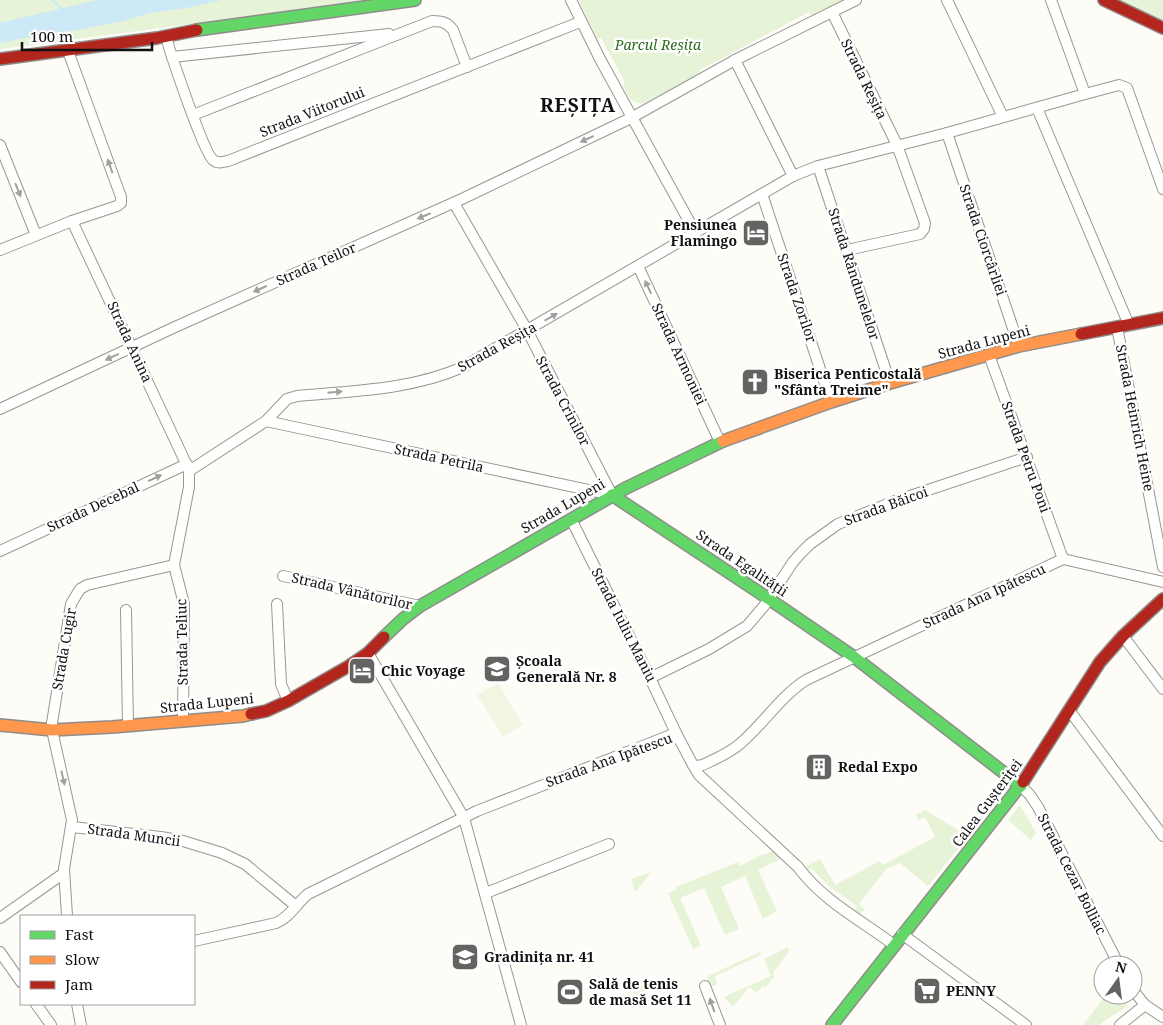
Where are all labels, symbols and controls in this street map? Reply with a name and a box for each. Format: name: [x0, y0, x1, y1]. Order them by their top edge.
scale bar: [22, 20, 152, 52]
text: 100 m: [30, 26, 73, 46]
park label: Parcul Reșița: [614, 35, 702, 54]
street label: Strada Reșița: [837, 35, 892, 122]
street label: Strada Viitorului: [257, 82, 368, 141]
district label: REȘIȚA: [540, 92, 616, 118]
one-way arrow: [580, 135, 594, 143]
one-way arrow: [106, 158, 113, 173]
street label: Strada Ciorcârliei: [955, 182, 1012, 299]
one-way arrow: [14, 183, 22, 198]
street label: Strada Rândunelelor: [824, 205, 885, 343]
one-way arrow: [417, 212, 431, 220]
place label: Pensiunea Flamingo: [664, 215, 737, 250]
hotel icon: Pensiunea Flamingo: [741, 218, 771, 248]
street label: Strada Teilor: [273, 237, 359, 290]
street label: Strada Zorilor: [773, 251, 822, 345]
one-way arrow: [644, 280, 652, 294]
one-way arrow: [253, 286, 267, 294]
street label: Strada Anina: [103, 298, 158, 385]
street label: Strada Armoniei: [648, 300, 712, 408]
one-way arrow: [544, 312, 558, 321]
street label: Strada Reșița: [454, 317, 540, 376]
street label: Strada Lupeni: [936, 320, 1032, 363]
street label: Strada Heinrich Heine: [1112, 343, 1159, 493]
one-way arrow: [105, 353, 119, 361]
street label: Strada Crinilor: [532, 353, 595, 449]
place label: Biserica Penticostală "Sfânta Treime": [774, 364, 922, 399]
church icon: Biserica Penticostală "Sfânta Treime": [740, 367, 770, 397]
one-way arrow: [328, 388, 344, 396]
street label: Strada Petru Poni: [998, 399, 1056, 515]
street label: Strada Petrila: [393, 439, 486, 476]
one-way arrow: [148, 474, 162, 482]
street label: Strada Lupeni: [517, 474, 609, 537]
street label: Strada Decebal: [44, 477, 143, 536]
street label: Strada Băicoi: [841, 481, 931, 529]
street label: Strada Egalității: [693, 525, 792, 601]
street label: Strada Ana Ipătescu: [919, 559, 1048, 632]
street label: Strada Iuliu Maniu: [587, 564, 661, 685]
street label: Strada Vânătorilor: [290, 567, 415, 614]
street label: Strada Teliuc: [171, 598, 192, 686]
street label: Strada Cugir: [47, 606, 80, 691]
place label: Școala Generală Nr. 8: [516, 651, 617, 686]
school or university icon: Școala Generală Nr. 8: [482, 654, 512, 684]
hotel icon: Chic Voyage: [347, 656, 377, 686]
place label: Chic Voyage: [381, 661, 465, 680]
street label: Strada Lupeni: [159, 688, 255, 717]
street label: Strada Ana Ipătescu: [543, 728, 675, 791]
building icon: Redal Expo: [804, 752, 834, 782]
street label: Calea Gușteriței: [947, 754, 1026, 851]
place label: Redal Expo: [838, 757, 918, 776]
one-way arrow: [59, 770, 67, 785]
street label: Strada Cezar Bolliac: [1034, 810, 1111, 938]
street label: Strada Muncii: [86, 819, 182, 851]
legend: [20, 915, 195, 1005]
text: Fast: [65, 924, 94, 944]
school or university icon: Gradinița nr. 41: [450, 942, 480, 972]
place label: Gradinița nr. 41: [484, 947, 595, 966]
text: Slow: [65, 949, 99, 969]
north arrow: [1093, 955, 1143, 1005]
text: N: [1114, 956, 1129, 977]
text: Jam: [64, 974, 93, 994]
place label: Sală de tenis de masă Set 11: [589, 974, 692, 1009]
supermarket icon: PENNY: [912, 976, 942, 1006]
sports icon: Sală de tenis de masă Set 11: [555, 977, 585, 1007]
place label: PENNY: [946, 981, 996, 1000]
one-way arrow: [708, 998, 716, 1013]

